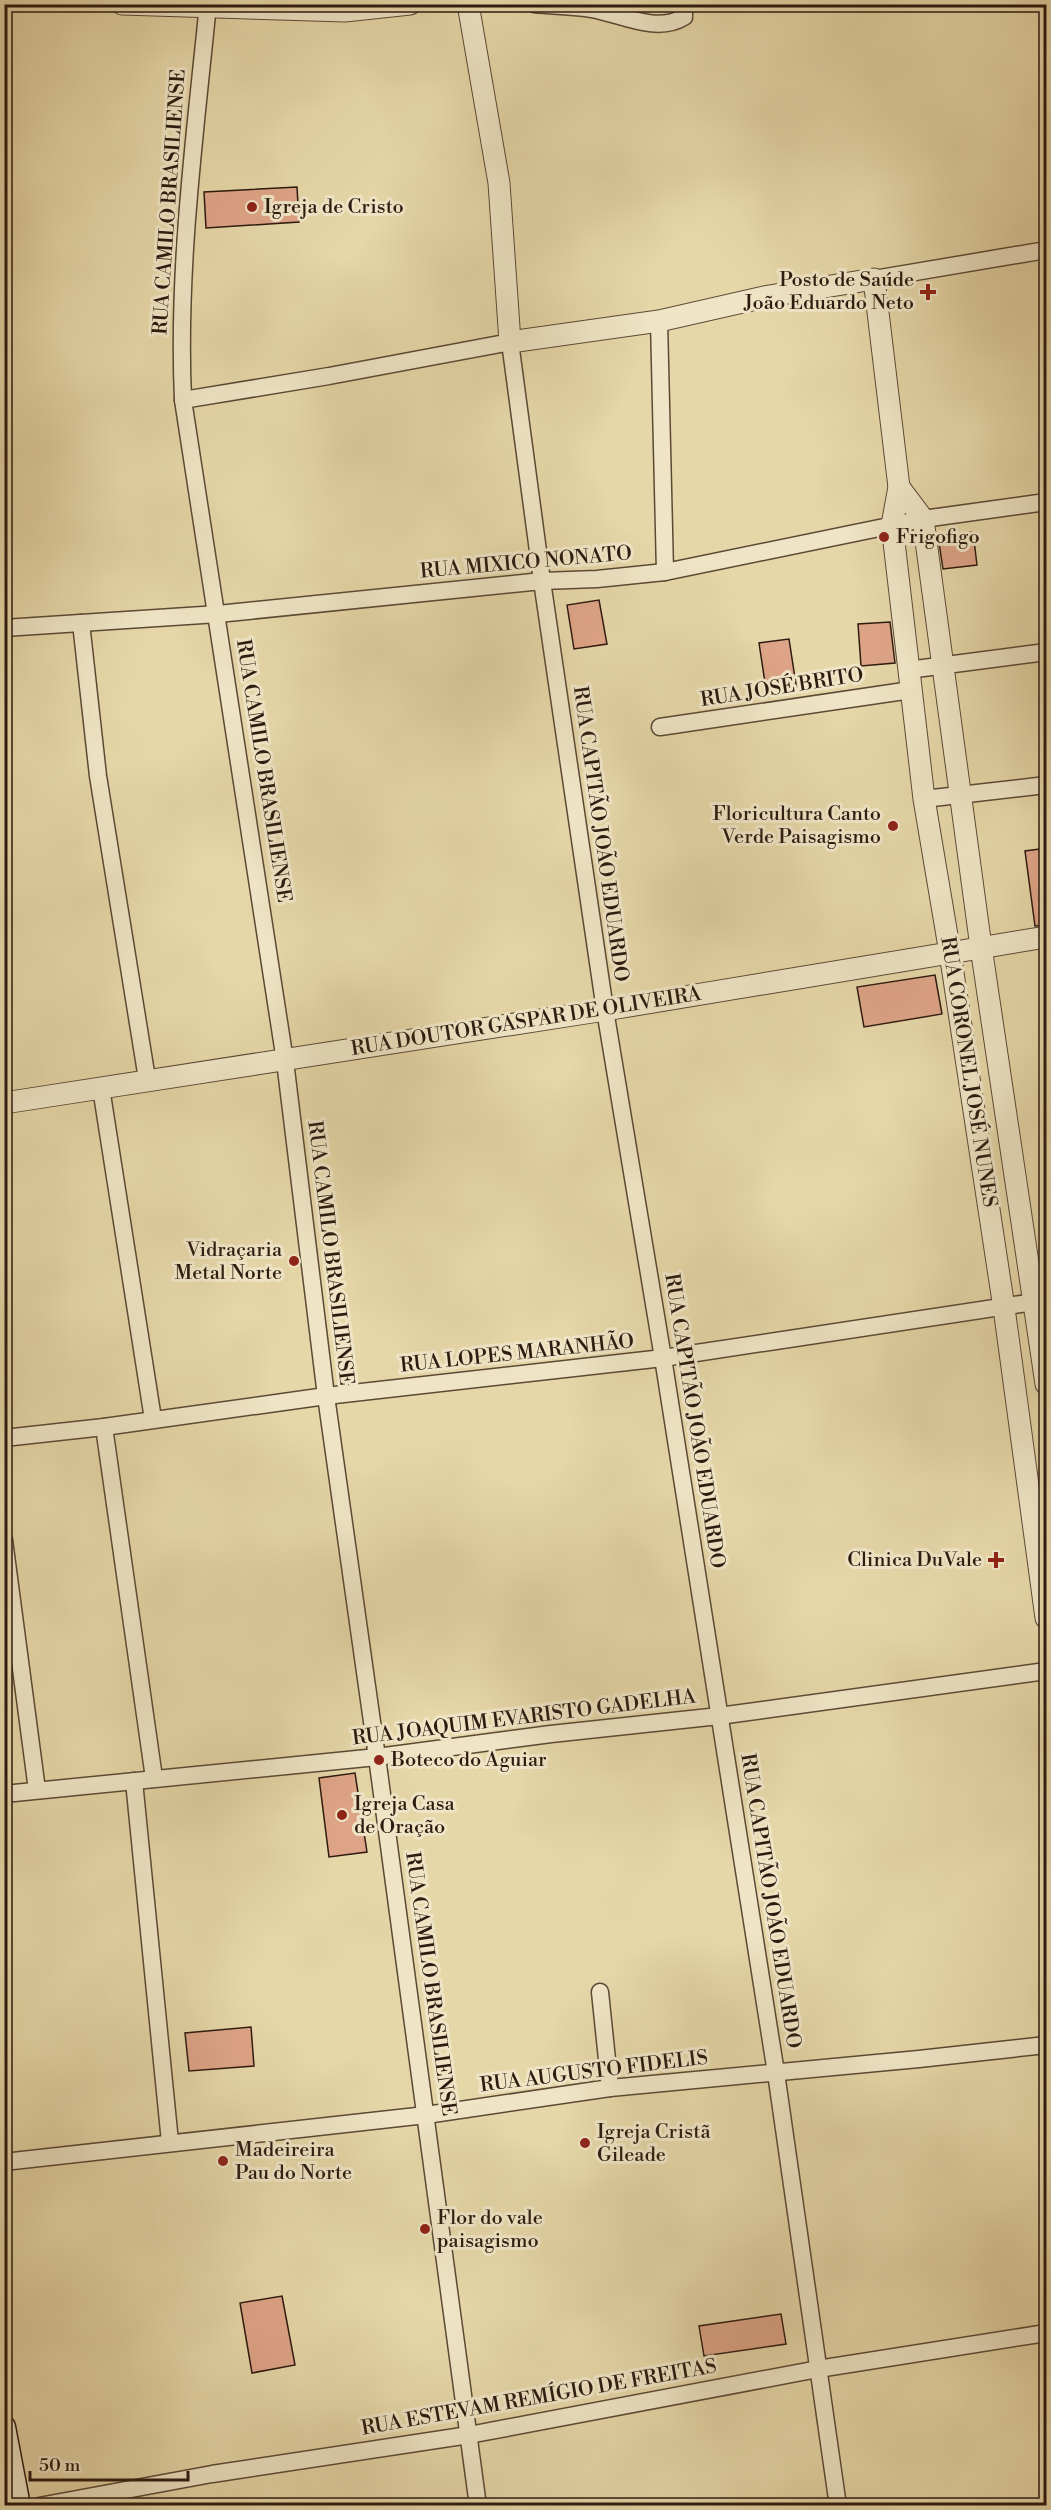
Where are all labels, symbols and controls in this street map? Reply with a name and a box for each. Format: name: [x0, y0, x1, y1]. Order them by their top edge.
street label: RUA CAMILO BRASILIENSE: [148, 68, 192, 336]
place label: Igreja de Cristo: [264, 195, 404, 220]
marker: Igreja de Cristo: [245, 200, 259, 214]
place label: Posto de Saúde João Eduardo Neto: [743, 268, 914, 316]
marker: Posto de Saúde João Eduardo Neto: [919, 283, 937, 301]
place label: Frigofigo: [896, 525, 980, 550]
marker: Frigofigo: [877, 530, 891, 544]
street label: RUA MIXICO NONATO: [419, 541, 633, 585]
street label: RUA CAMILO BRASILIENSE: [230, 637, 296, 905]
street label: RUA JOSÉ BRITO: [699, 662, 865, 713]
street label: RUA CAPITÃO JOÃO EDUARDO: [567, 684, 635, 983]
place label: Floricultura Canto Verde Paisagismo: [712, 802, 881, 850]
marker: Floricultura Canto Verde Paisagismo: [886, 819, 900, 833]
street label: RUA CORONEL JOSÉ NUNES: [934, 935, 1003, 1209]
street label: RUA DOUTOR GASPAR DE OLIVEIRA: [349, 982, 704, 1062]
street label: RUA CAMILO BRASILIENSE: [301, 1119, 359, 1387]
place label: Vidraçaria Metal Norte: [175, 1238, 283, 1286]
marker: Vidraçaria Metal Norte: [287, 1254, 301, 1268]
street label: RUA CAPITÃO JOÃO EDUARDO: [658, 1271, 732, 1570]
street label: RUA LOPES MARANHÃO: [399, 1327, 635, 1379]
place label: Clinica DuVale: [847, 1548, 982, 1573]
marker: Clinica DuVale: [987, 1551, 1005, 1569]
street label: RUA JOAQUIM EVARISTO GADELHA: [351, 1684, 699, 1751]
place label: Boteco do Aguiar: [390, 1748, 547, 1773]
street label: RUA CAPITÃO JOÃO EDUARDO: [734, 1751, 808, 2050]
marker: Boteco do Aguiar: [372, 1753, 386, 1767]
place label: Igreja Casa de Oração: [354, 1792, 455, 1840]
marker: Igreja Casa de Oração: [335, 1808, 349, 1822]
street label: RUA CAMILO BRASILIENSE: [399, 1850, 461, 2118]
street label: RUA AUGUSTO FIDELIS: [479, 2046, 709, 2098]
place label: Igreja Cristã Gileade: [597, 2120, 712, 2168]
marker: Igreja Cristã Gileade: [578, 2136, 592, 2150]
place label: Madeireira Pau do Norte: [235, 2138, 352, 2186]
marker: Madeireira Pau do Norte: [216, 2154, 230, 2168]
place label: Flor do vale paisagismo: [437, 2206, 543, 2254]
marker: Flor do vale paisagismo: [418, 2222, 432, 2236]
street label: RUA ESTEVAM REMÍGIO DE FREITAS: [359, 2353, 719, 2442]
scale bar: [30, 2444, 188, 2482]
text: 50 m: [39, 2454, 81, 2477]

